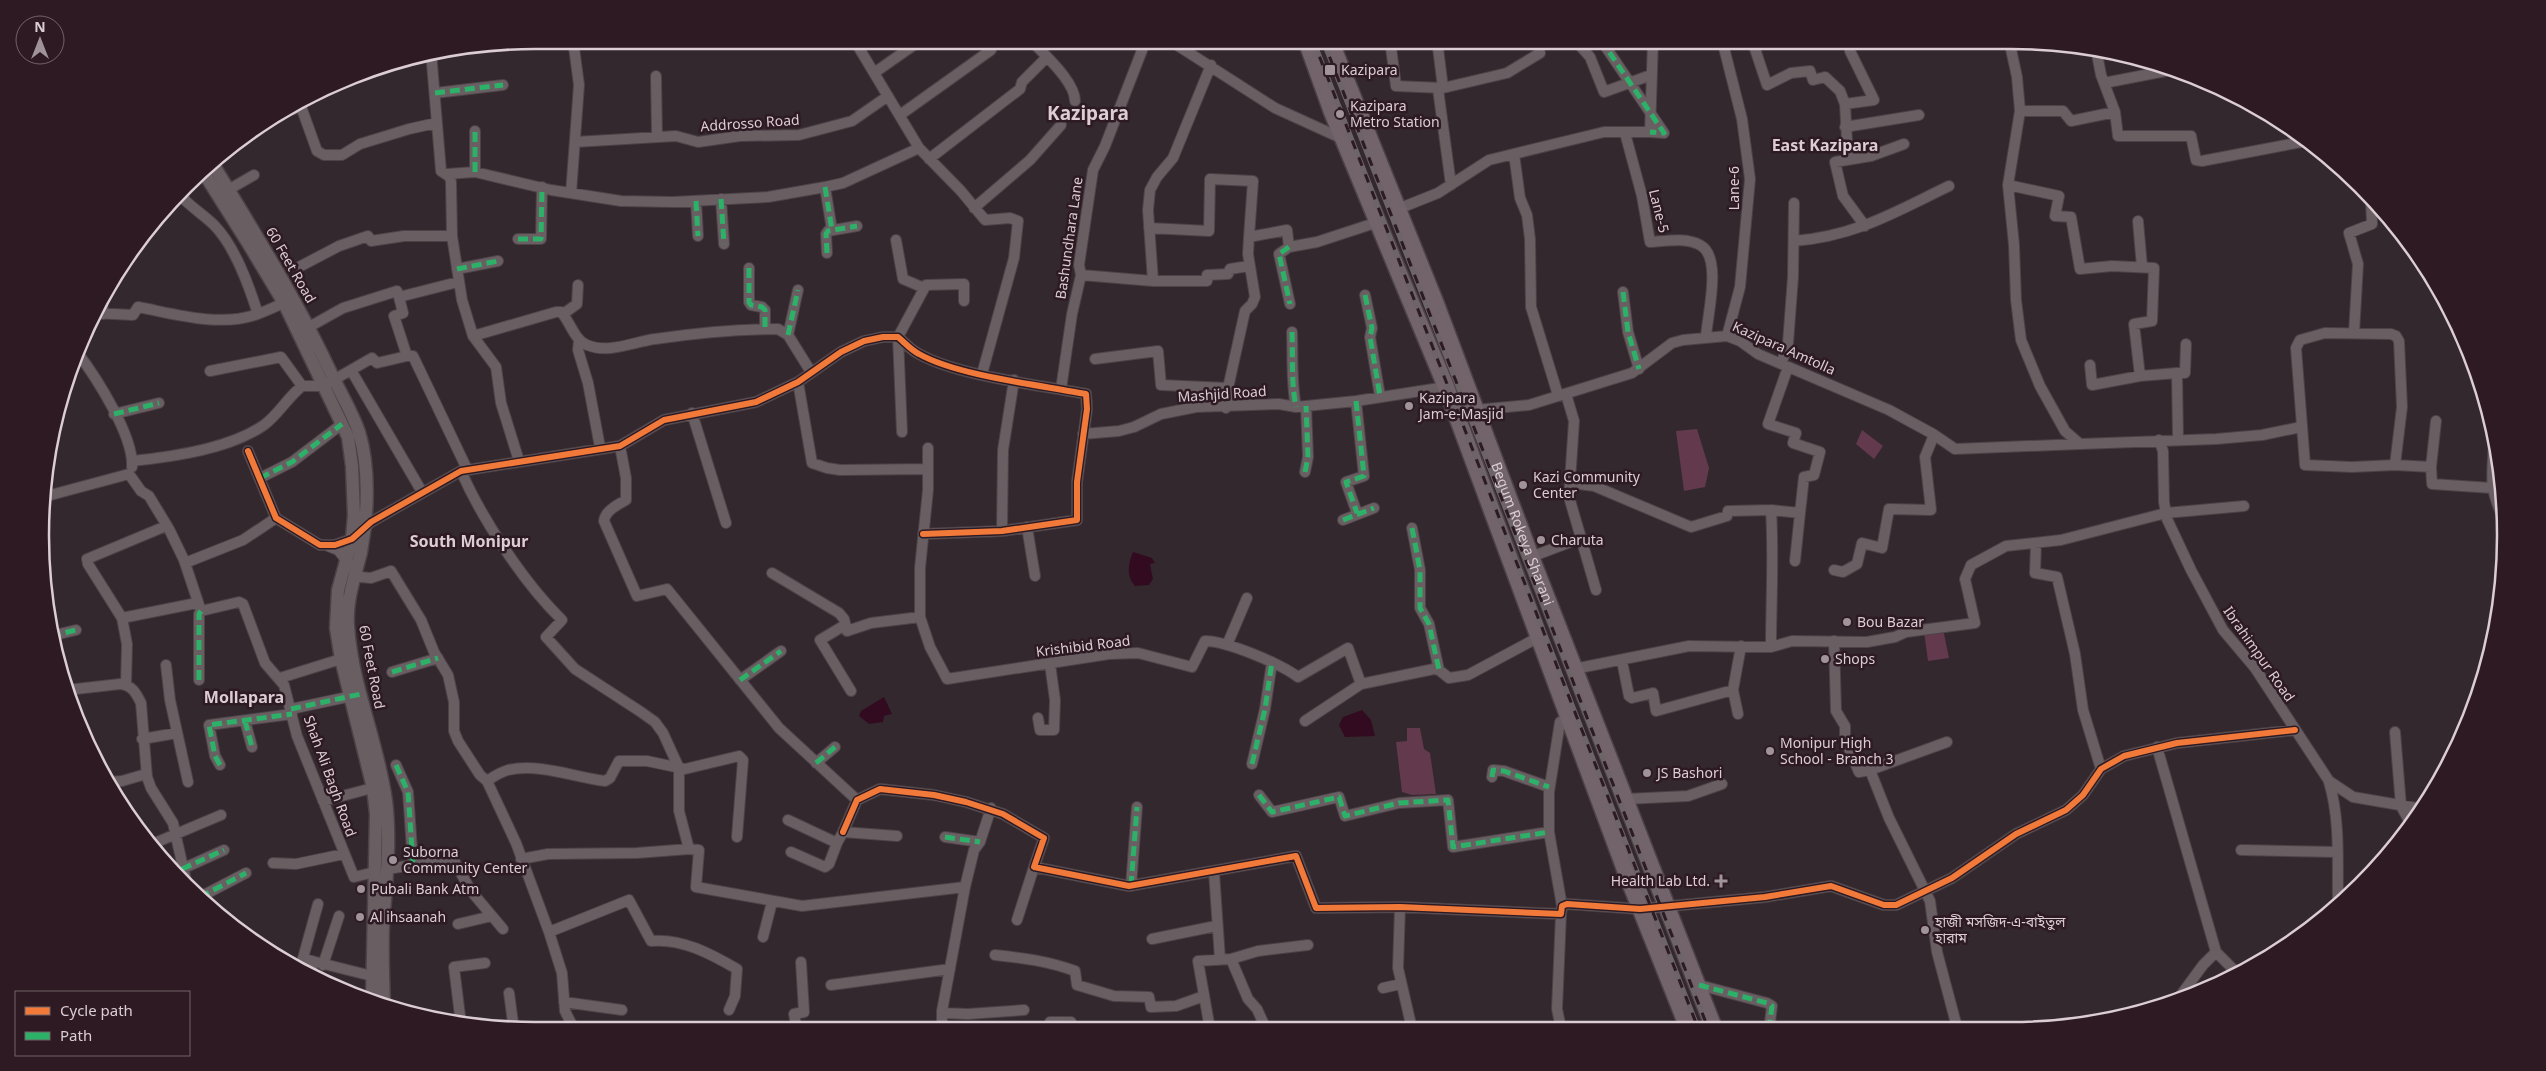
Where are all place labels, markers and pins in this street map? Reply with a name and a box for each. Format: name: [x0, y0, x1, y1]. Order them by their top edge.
place label: Kazipara: [1341, 60, 1398, 79]
marker: Kazipara: [1323, 63, 1337, 77]
place label: Kazipara Metro Station: [1350, 96, 1440, 131]
marker: Kazipara Metro Station: [1334, 108, 1346, 120]
place label: Kazipara Jam-e-Masjid: [1417, 388, 1504, 423]
marker: Kazipara Jam-e-Masjid: [1403, 400, 1415, 412]
place label: Kazi Community Center: [1533, 467, 1641, 502]
marker: Kazi Community Center: [1517, 479, 1529, 491]
place label: Charuta: [1551, 530, 1604, 549]
marker: Charuta: [1535, 534, 1547, 546]
place label: Bou Bazar: [1857, 612, 1924, 631]
marker: Bou Bazar: [1841, 616, 1853, 628]
place label: Shops: [1835, 649, 1875, 668]
marker: Shops: [1819, 653, 1831, 665]
place label: Monipur High School - Branch 3: [1780, 733, 1894, 768]
marker: Monipur High School - Branch 3: [1764, 745, 1776, 757]
place label: JS Bashori: [1655, 763, 1722, 782]
marker: JS Bashori: [1641, 767, 1653, 779]
place label: Suborna Community Center: [403, 842, 528, 877]
marker: Suborna Community Center: [387, 854, 399, 866]
place label: Health Lab Ltd.: [1611, 871, 1710, 890]
marker: Health Lab Ltd.: [1714, 874, 1728, 888]
place label: Pubali Bank Atm: [371, 879, 479, 898]
marker: Pubali Bank Atm: [355, 883, 367, 895]
place label: Al ihsaanah: [370, 907, 446, 926]
marker: Al ihsaanah: [354, 911, 366, 923]
place label: হাজী মসজিদ-এ-বাইতুল হারাম: [1934, 912, 2066, 947]
marker: হাজী মসজিদ-এ-বাইতুল হারাম: [1919, 924, 1931, 936]

